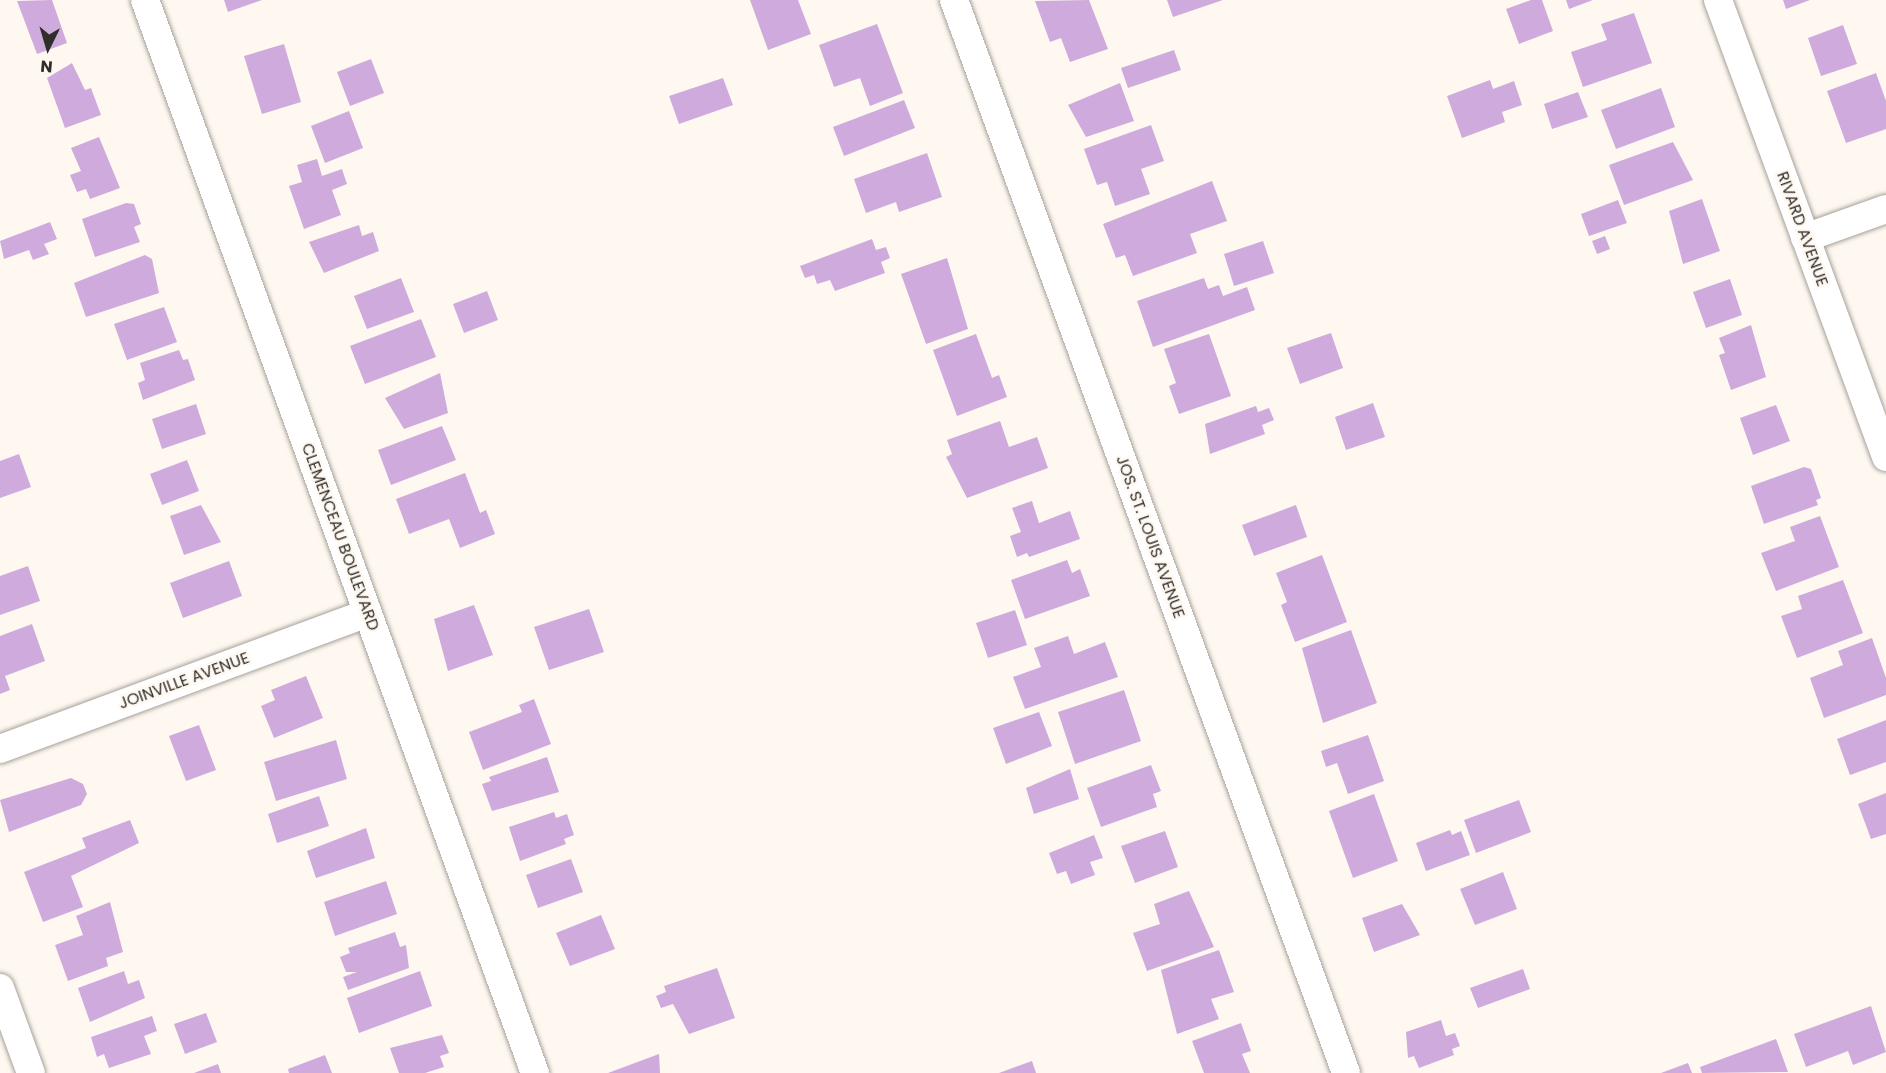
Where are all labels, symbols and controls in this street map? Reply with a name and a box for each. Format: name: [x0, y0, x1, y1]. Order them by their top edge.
north arrow: [18, 18, 78, 78]
text: N: [39, 54, 53, 78]
street label: RIVARD AVENUE: [1772, 169, 1832, 289]
street label: CLEMENCEAU BOULEVARD: [297, 441, 383, 633]
street label: JOS. ST. LOUIS AVENUE: [1112, 453, 1188, 621]
street label: JOINVILLE AVENUE: [116, 648, 252, 714]

